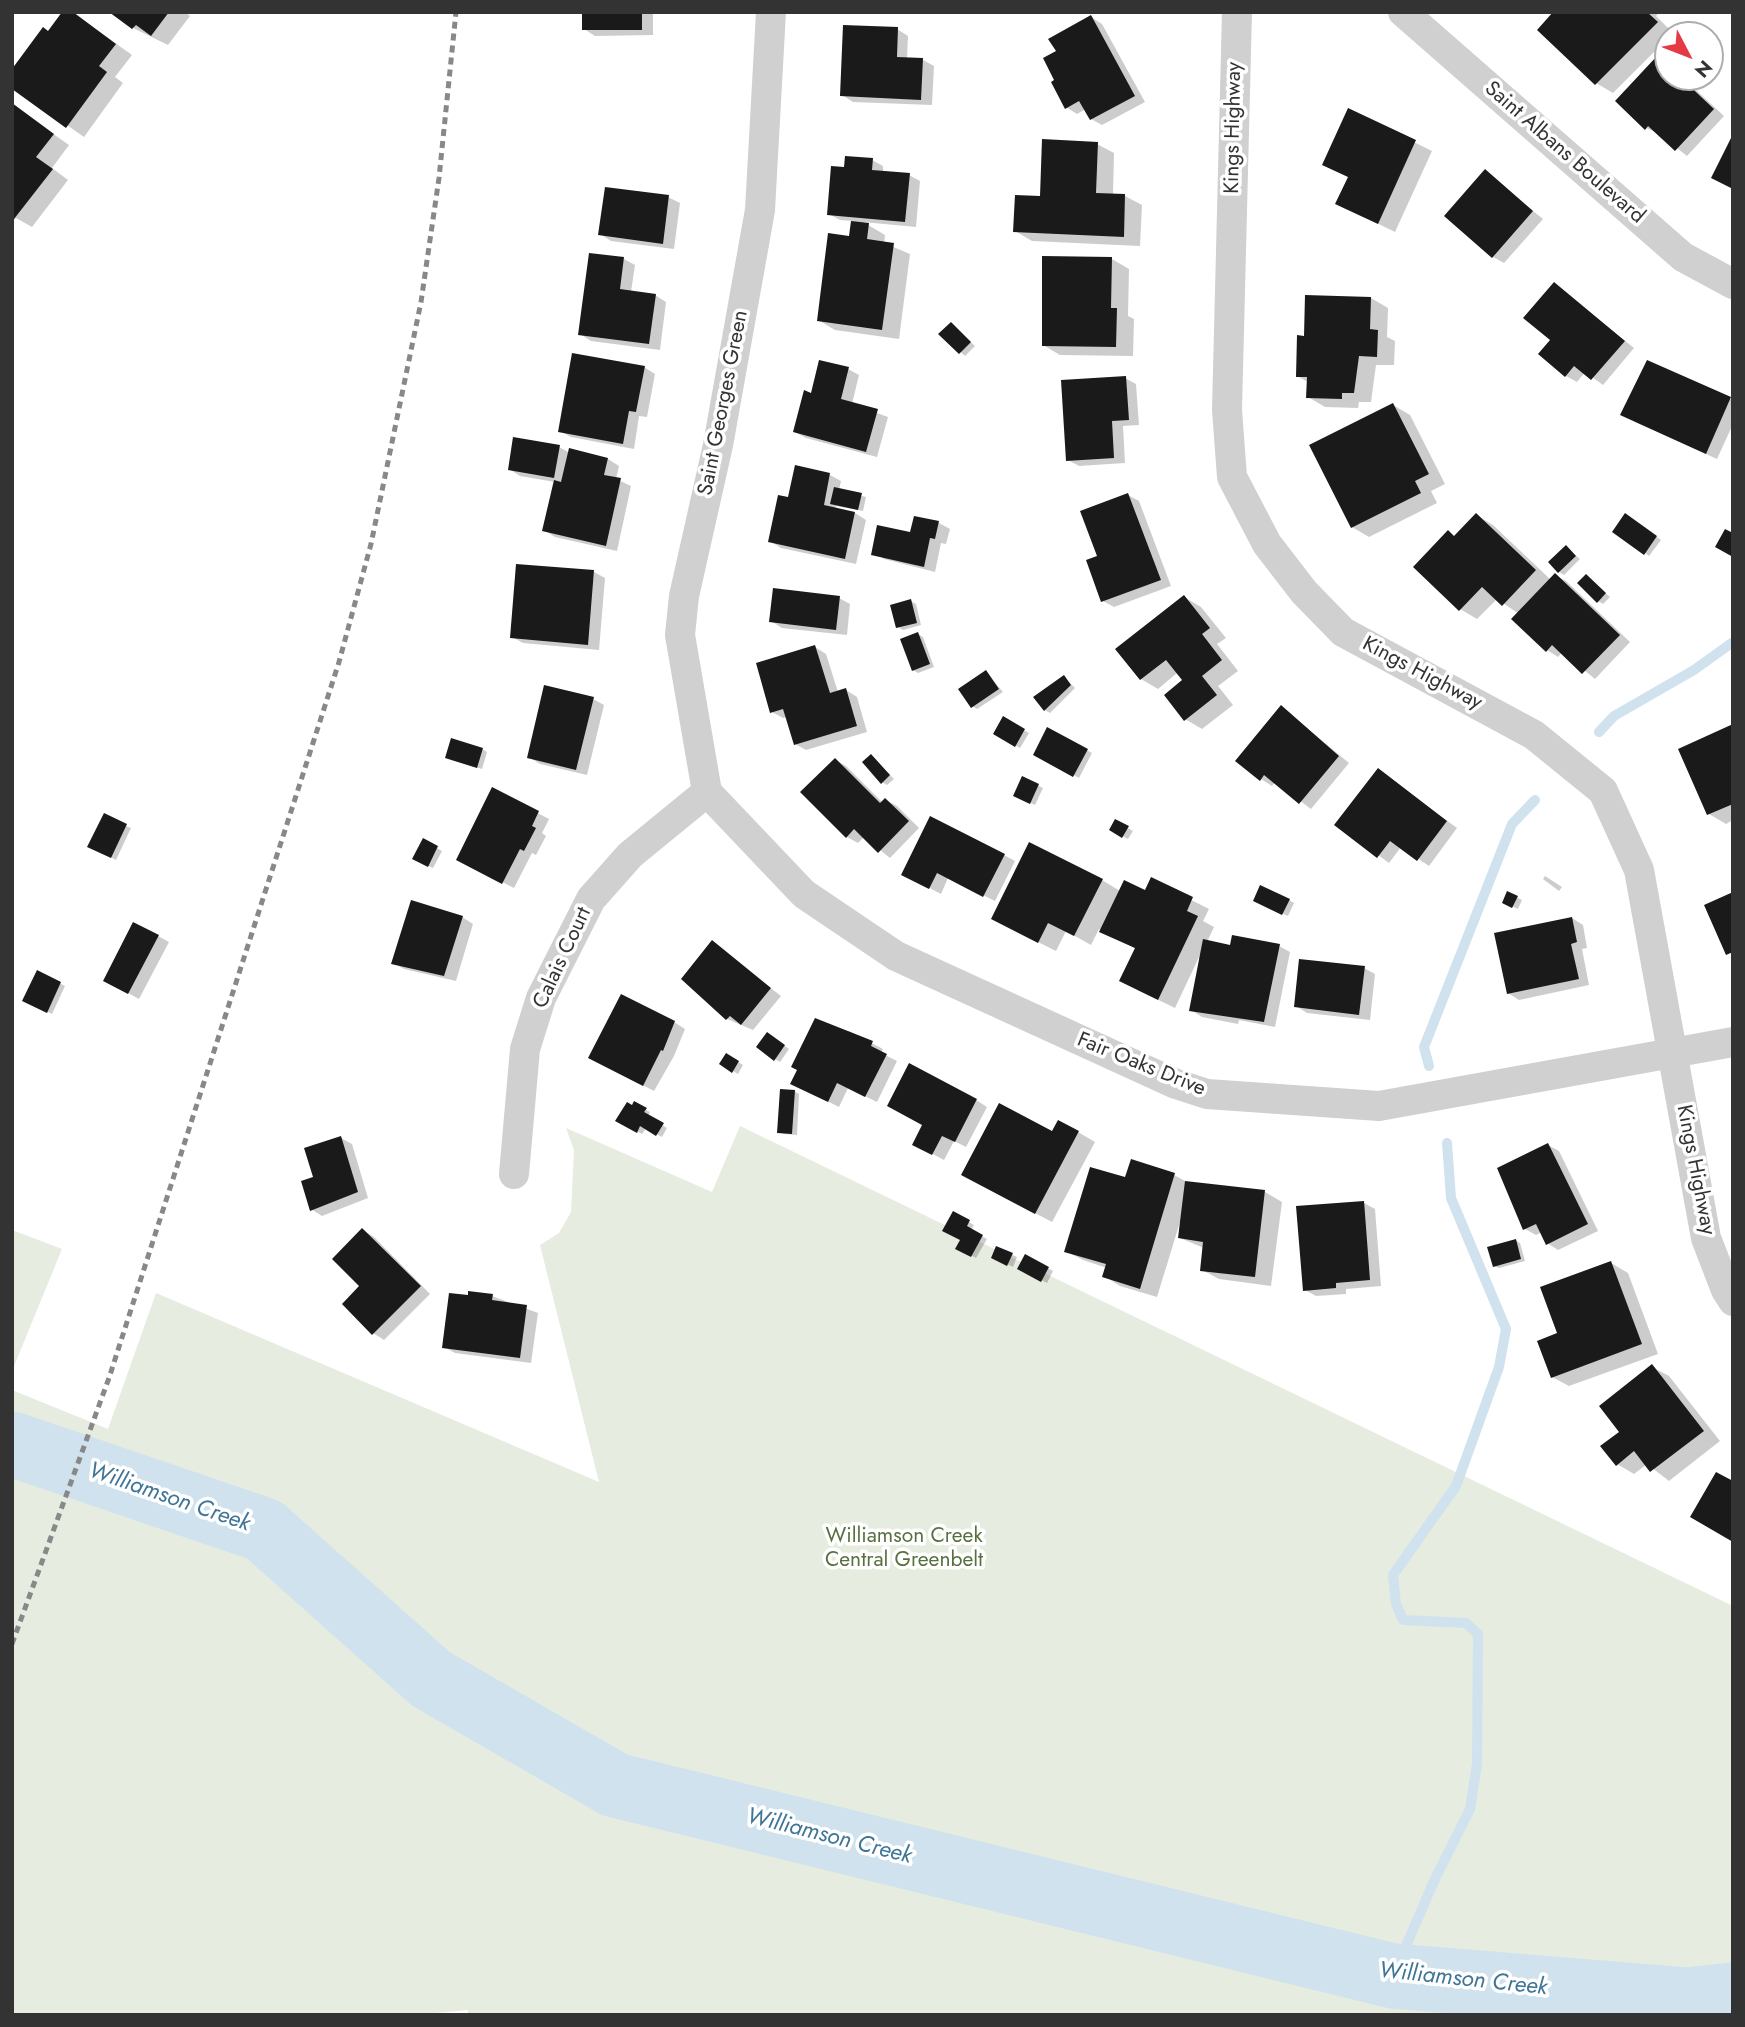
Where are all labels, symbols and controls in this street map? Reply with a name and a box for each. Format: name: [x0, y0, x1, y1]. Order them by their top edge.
north arrow: [1654, 21, 1724, 91]
text: N: [1688, 54, 1719, 84]
street label: Kings Highway: [1220, 62, 1248, 194]
street label: Saint Albans Boulevard: [1479, 77, 1649, 229]
street label: Saint Georges Green: [694, 308, 754, 498]
street label: Kings Highway: [1358, 632, 1486, 716]
street label: Calais Court: [529, 903, 597, 1013]
street label: Fair Oaks Drive: [1073, 1028, 1209, 1102]
street label: Kings Highway: [1670, 1103, 1720, 1237]
water label: Williamson Creek: [84, 1457, 254, 1539]
park label: Williamson Creek Central Greenbelt: [825, 1524, 983, 1574]
water label: Williamson Creek: [744, 1803, 914, 1871]
water label: Williamson Creek: [1377, 1957, 1549, 2003]

